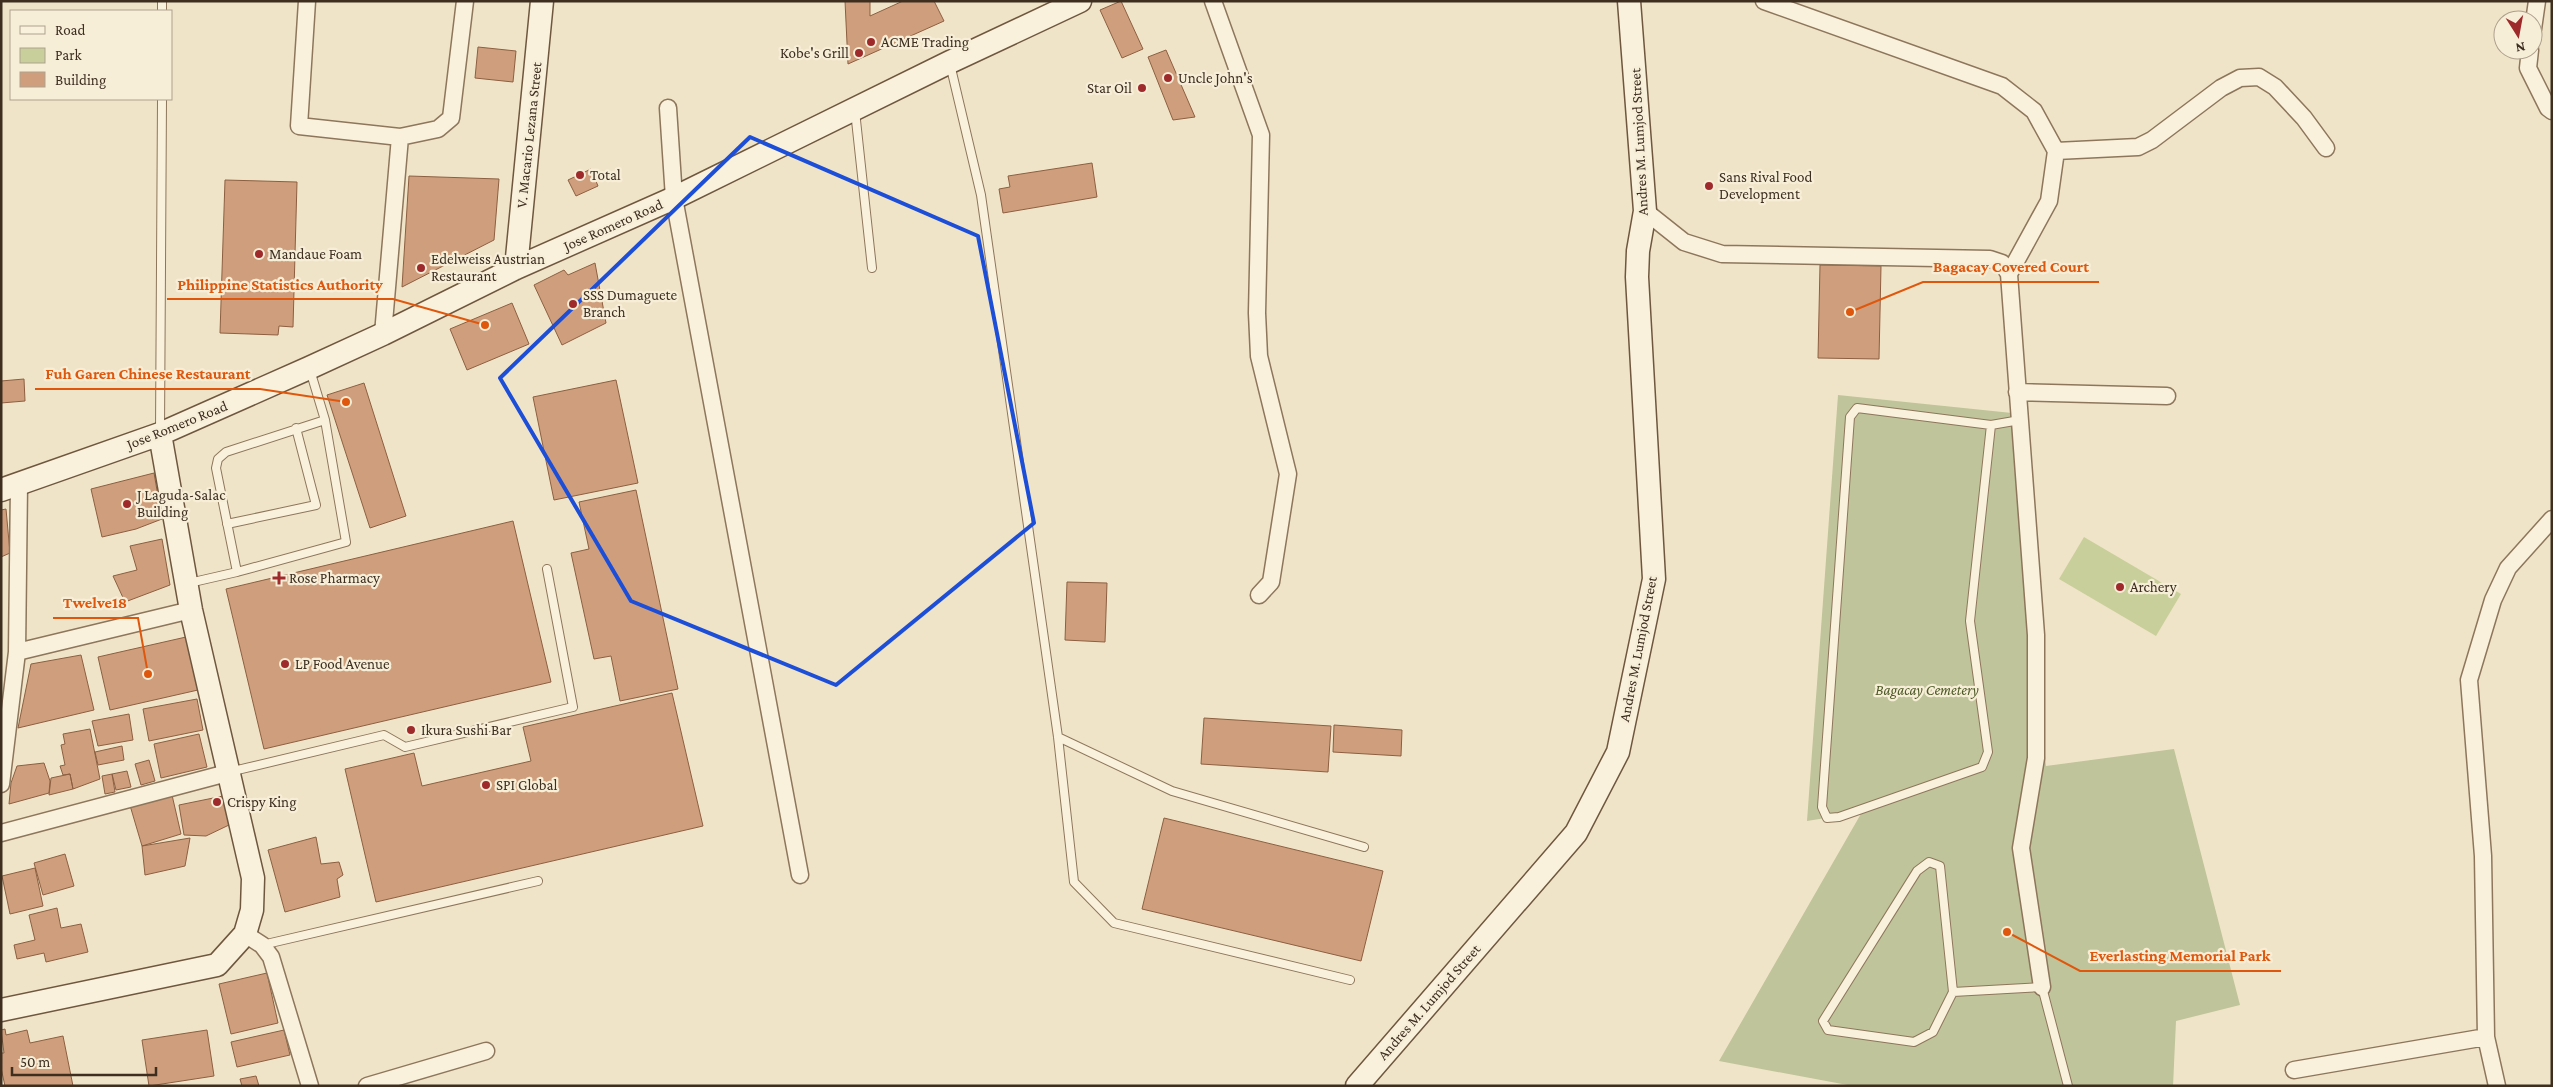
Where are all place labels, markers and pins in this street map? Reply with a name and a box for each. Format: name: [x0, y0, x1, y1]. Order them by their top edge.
place label: ACME Trading: [881, 34, 969, 51]
marker: ACME Trading: [865, 36, 877, 48]
place label: Kobe's Grill: [780, 45, 849, 61]
marker: Kobe's Grill: [853, 47, 865, 59]
place label: Uncle John's: [1178, 70, 1253, 87]
marker: Uncle John's: [1162, 72, 1174, 84]
place label: Star Oil: [1087, 80, 1132, 96]
marker: Star Oil: [1136, 82, 1148, 94]
place label: Total: [590, 167, 621, 183]
marker: Total: [574, 169, 586, 181]
place label: Sans Rival Food Development: [1719, 169, 1812, 203]
marker: Sans Rival Food Development: [1703, 180, 1715, 192]
place label: Mandaue Foam: [269, 246, 362, 262]
marker: Mandaue Foam: [253, 248, 265, 260]
place label: Edelweiss Austrian Restaurant: [431, 251, 545, 284]
callout: Bagacay Covered Court: [1923, 251, 2099, 282]
marker: Edelweiss Austrian Restaurant: [415, 262, 427, 274]
callout: Philippine Statistics Authority: [167, 268, 393, 299]
place label: SSS Dumaguete Branch: [583, 287, 677, 320]
marker: SSS Dumaguete Branch: [567, 298, 579, 310]
callout: Fuh Garen Chinese Restaurant: [35, 358, 260, 389]
place label: J Laguda-Salac Building: [135, 487, 226, 521]
marker: J Laguda-Salac Building: [121, 498, 133, 510]
place label: Rose Pharmacy: [289, 570, 380, 587]
marker: Rose Pharmacy: [273, 572, 285, 584]
place label: Archery: [2130, 579, 2177, 596]
marker: Archery: [2114, 581, 2126, 593]
callout: Twelve18: [53, 587, 138, 618]
place label: LP Food Avenue: [295, 656, 390, 672]
marker: LP Food Avenue: [279, 658, 291, 670]
place label: Ikura Sushi Bar: [421, 722, 512, 738]
marker: Ikura Sushi Bar: [405, 724, 417, 736]
place label: SPI Global: [496, 777, 557, 793]
marker: SPI Global: [480, 779, 492, 791]
place label: Crispy King: [227, 794, 296, 811]
marker: Crispy King: [211, 796, 223, 808]
callout: Everlasting Memorial Park: [2080, 940, 2281, 971]

